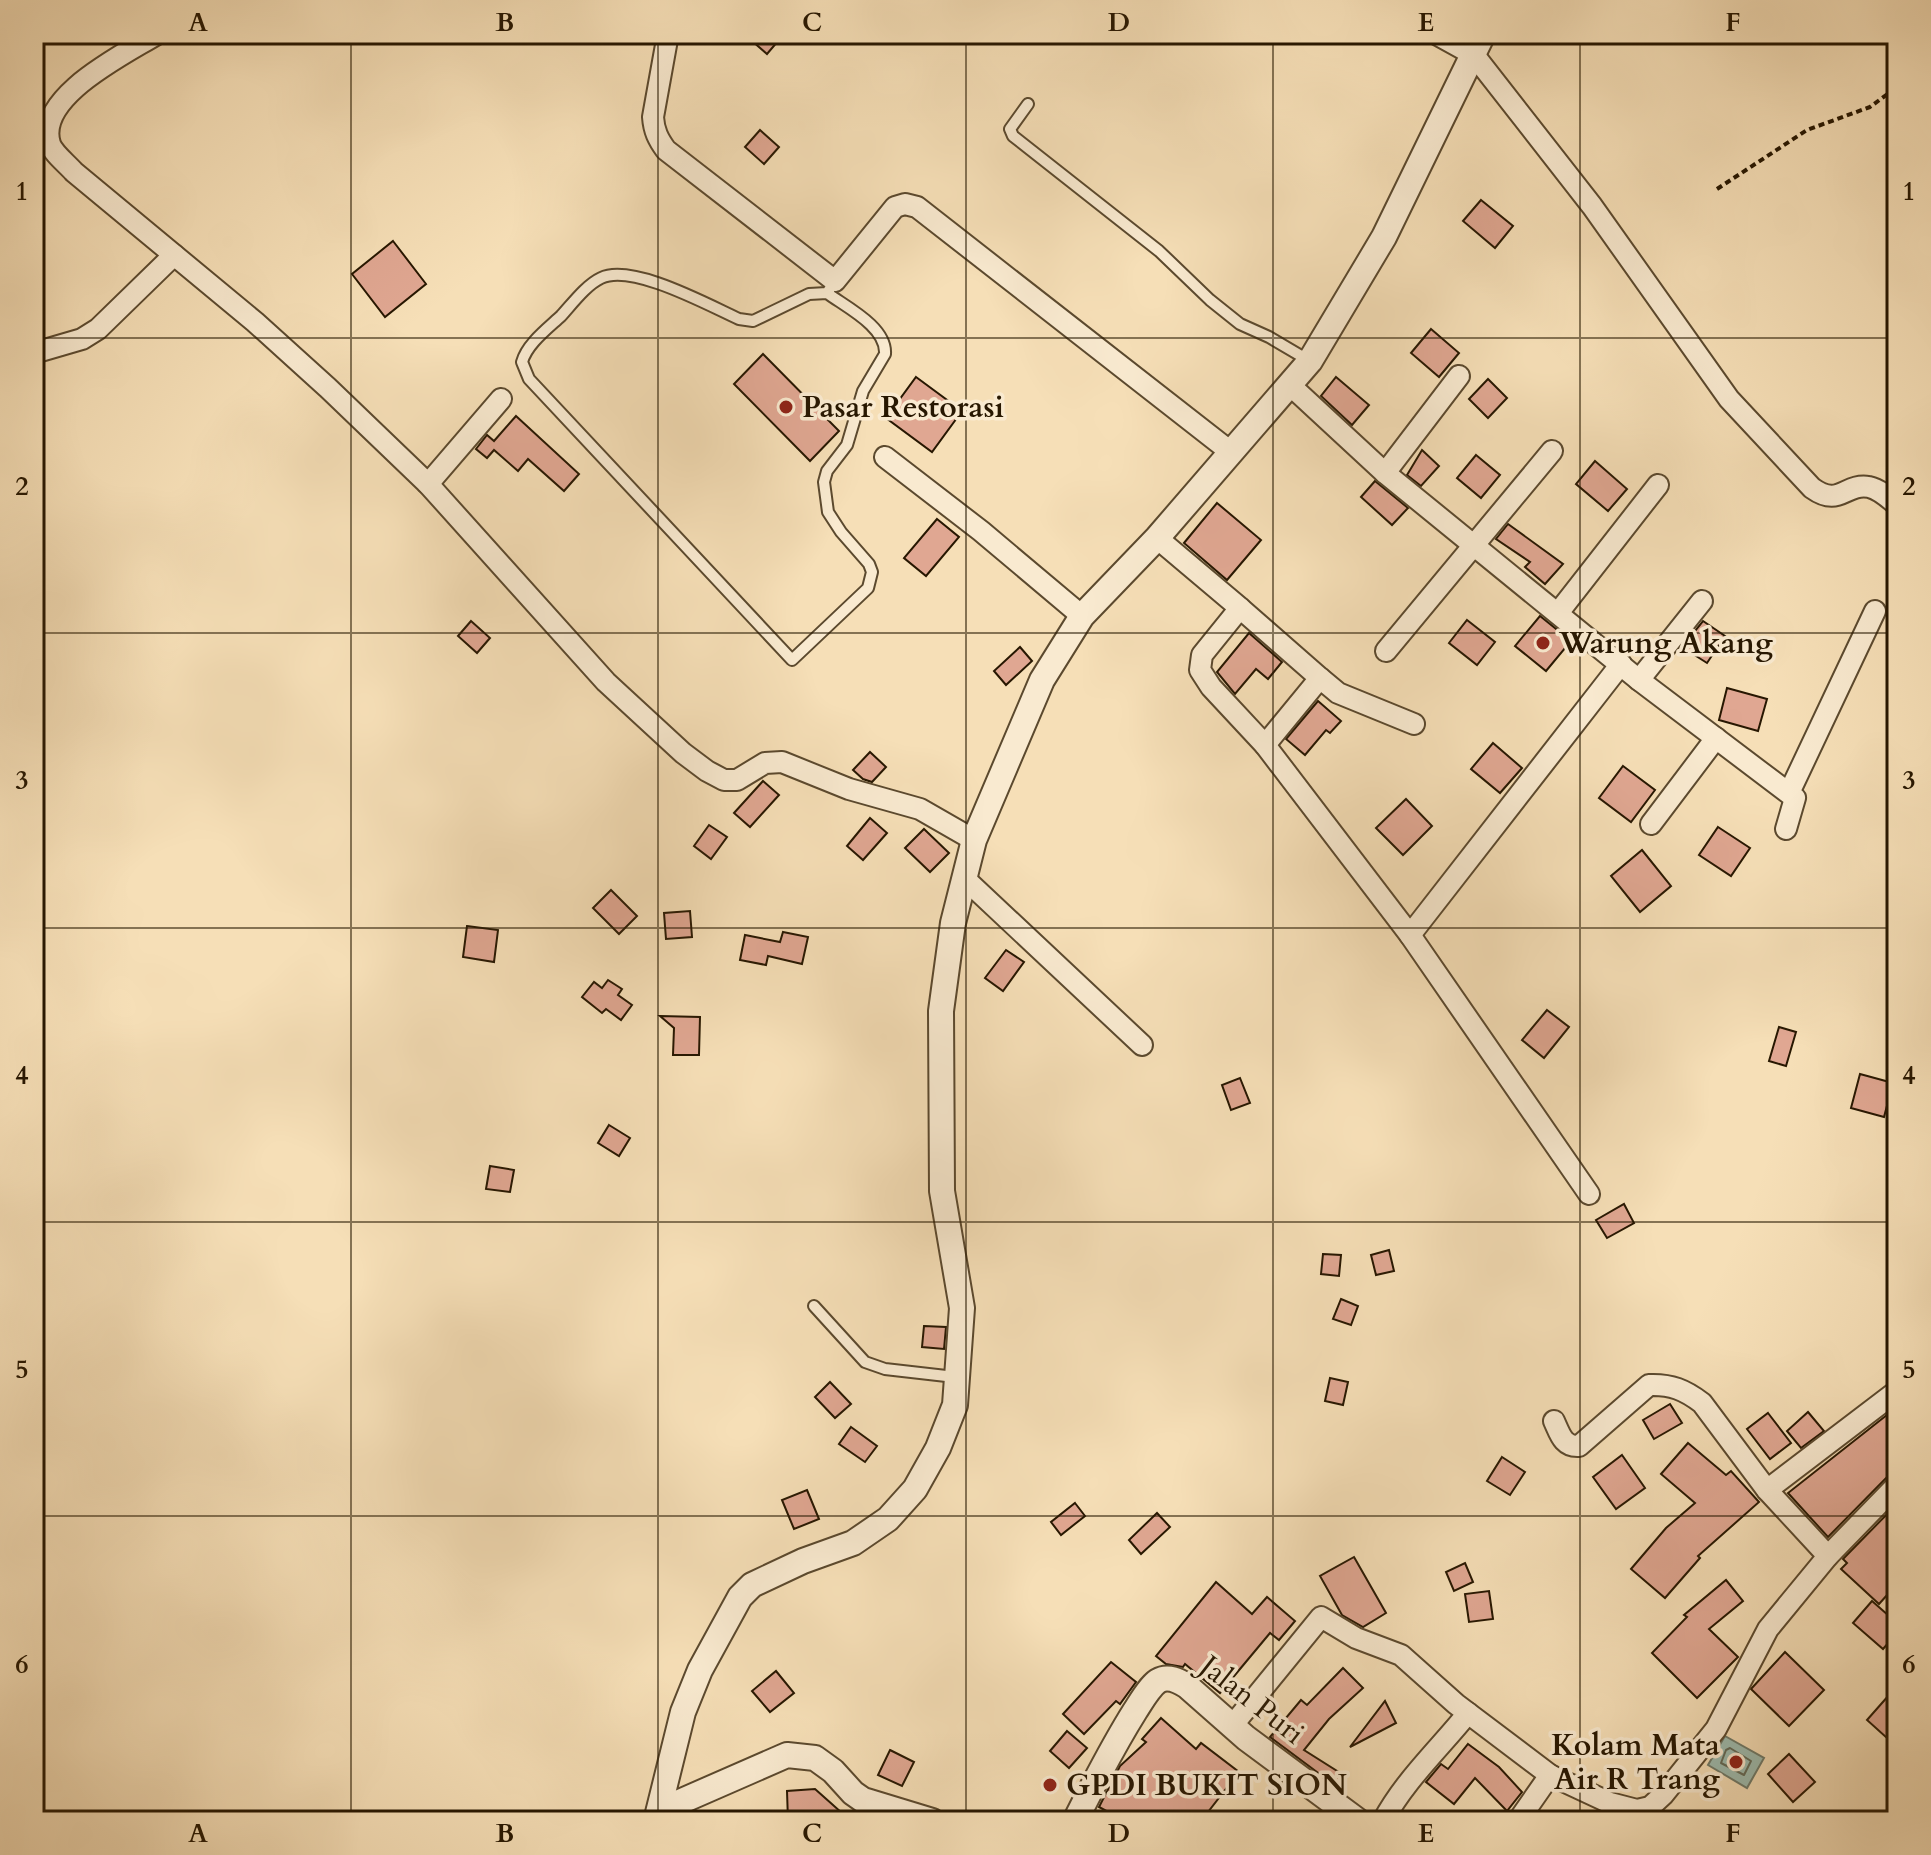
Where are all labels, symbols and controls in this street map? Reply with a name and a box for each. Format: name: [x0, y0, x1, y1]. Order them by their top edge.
text: A: [188, 5, 208, 40]
text: B: [496, 5, 514, 40]
text: C: [802, 5, 822, 40]
text: D: [1108, 5, 1130, 40]
text: E: [1418, 5, 1434, 40]
text: F: [1725, 5, 1741, 40]
text: 1: [15, 174, 29, 209]
text: 1: [1902, 174, 1916, 209]
place label: Pasar Restorasi: [802, 387, 1004, 428]
marker: Pasar Restorasi: [777, 398, 795, 416]
text: 2: [15, 469, 29, 504]
text: 2: [1902, 469, 1916, 504]
place label: Warung Akang: [1558, 623, 1773, 664]
marker: Warung Akang: [1534, 634, 1552, 652]
text: 3: [15, 763, 29, 798]
text: 3: [1902, 763, 1916, 798]
text: 4: [15, 1058, 29, 1093]
text: 4: [1902, 1058, 1916, 1093]
text: 5: [15, 1352, 29, 1387]
text: 5: [1902, 1352, 1916, 1387]
street label: Jalan Puri: [1188, 1644, 1313, 1754]
text: 6: [15, 1647, 29, 1682]
text: 6: [1902, 1647, 1916, 1682]
place label: Kolam Mata Air R Trang: [1551, 1725, 1720, 1800]
marker: Kolam Mata Air R Trang: [1727, 1753, 1745, 1771]
place label: GPDI BUKIT SION: [1066, 1765, 1347, 1806]
marker: GPDI BUKIT SION: [1041, 1776, 1059, 1794]
text: A: [188, 1816, 208, 1851]
text: B: [496, 1816, 514, 1851]
text: C: [802, 1816, 822, 1851]
text: D: [1108, 1816, 1130, 1851]
text: E: [1418, 1816, 1434, 1851]
text: F: [1725, 1816, 1741, 1851]

